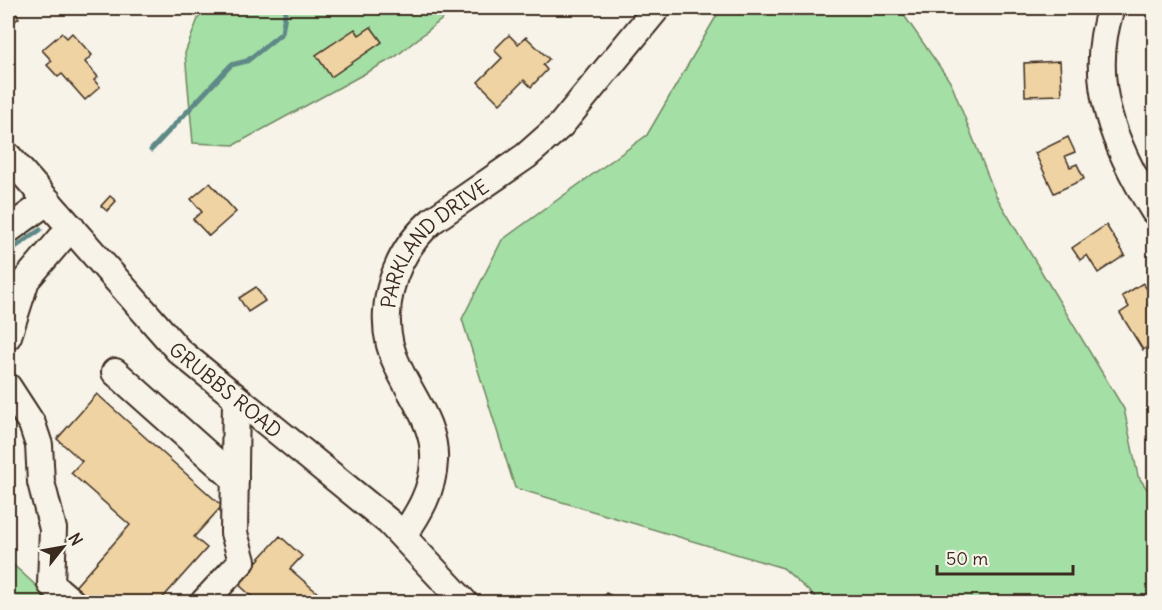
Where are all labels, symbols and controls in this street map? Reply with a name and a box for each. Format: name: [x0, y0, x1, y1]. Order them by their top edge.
street label: PARKLAND DRIVE: [375, 173, 493, 310]
street label: GRUBBS ROAD: [164, 336, 287, 443]
north arrow: [33, 517, 93, 577]
text: N: [64, 529, 87, 549]
scale bar: [937, 538, 1074, 576]
text: 50 m: [946, 547, 988, 570]

